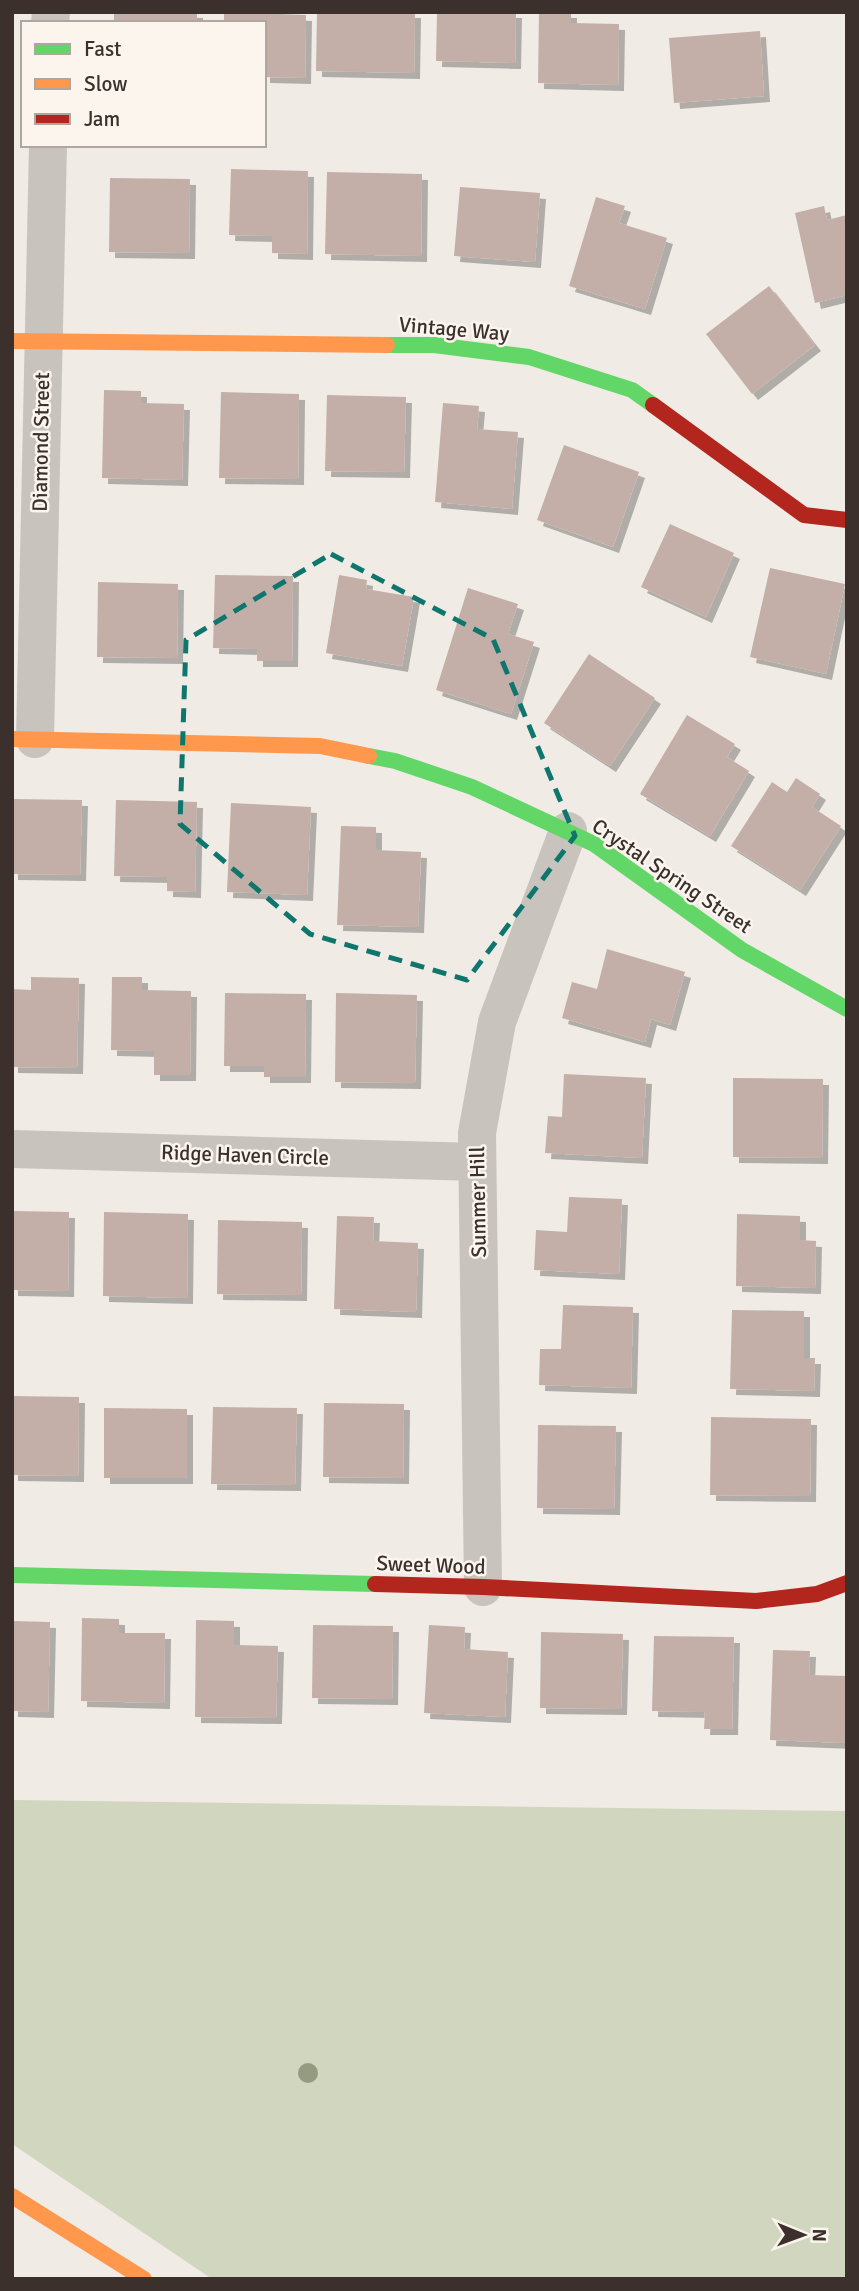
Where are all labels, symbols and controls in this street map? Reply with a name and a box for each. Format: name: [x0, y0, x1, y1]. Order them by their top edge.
legend: [21, 21, 266, 147]
text: Fast: [84, 36, 121, 62]
text: Slow: [84, 71, 128, 97]
text: Jam: [84, 106, 120, 132]
street label: Vintage Way: [398, 311, 510, 347]
street label: Diamond Street: [27, 372, 55, 512]
street label: Crystal Spring Street: [587, 813, 757, 939]
street label: Ridge Haven Circle: [161, 1139, 329, 1171]
street label: Summer Hill: [464, 1146, 492, 1258]
street label: Sweet Wood: [376, 1550, 486, 1580]
north arrow: [768, 2200, 838, 2270]
text: N: [807, 2228, 831, 2242]

